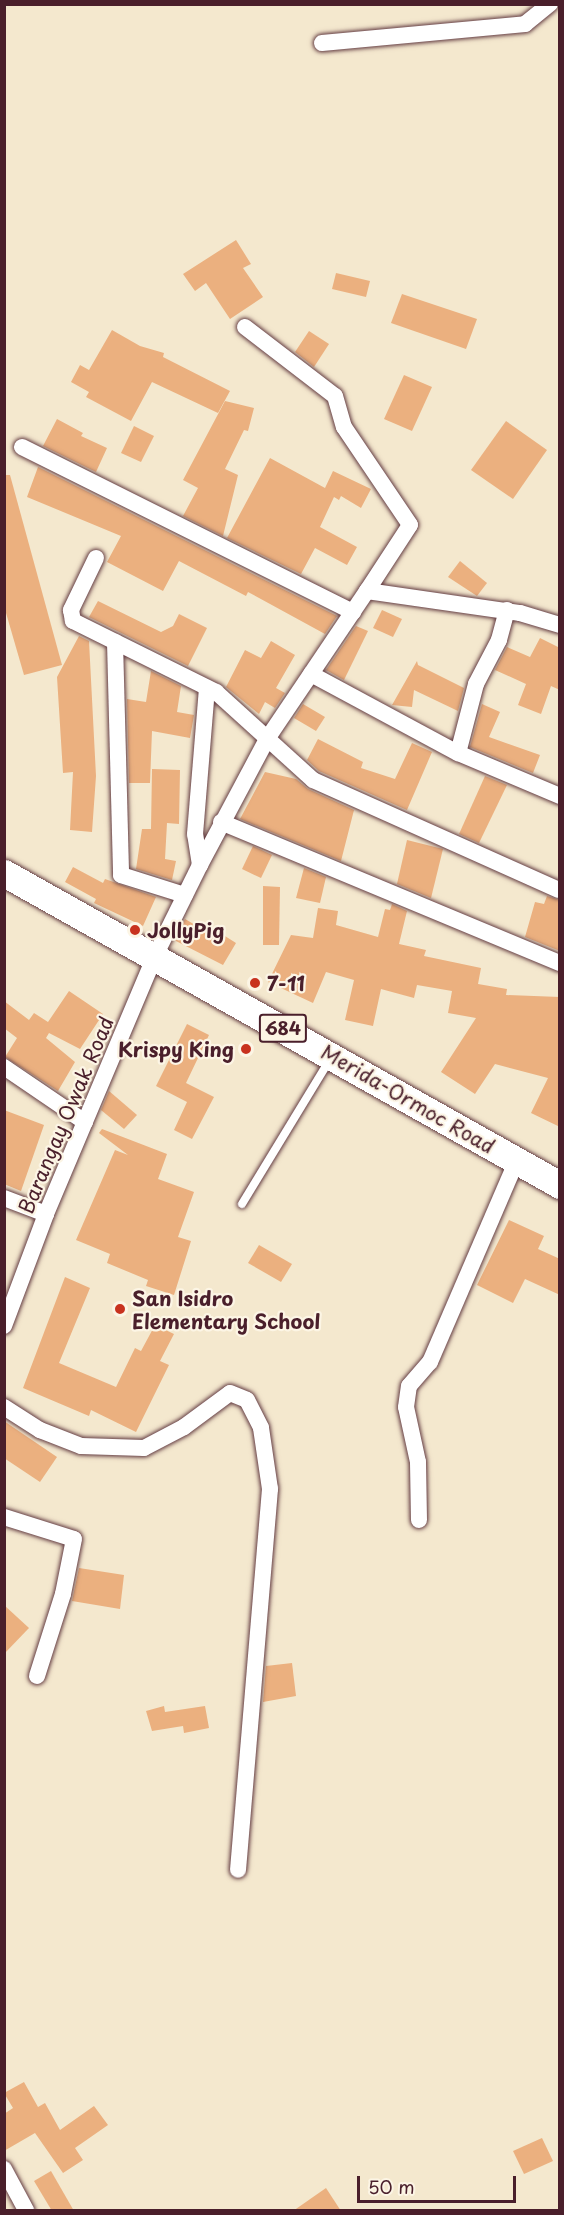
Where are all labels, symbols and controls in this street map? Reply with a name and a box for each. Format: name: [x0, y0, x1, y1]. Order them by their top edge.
place label: JollyPig: [147, 918, 224, 942]
marker: JollyPig: [128, 923, 142, 937]
place label: 7-11: [267, 971, 305, 995]
marker: 7-11: [248, 976, 262, 990]
street label: Barangay Owak Road: [14, 1013, 118, 1217]
road number: 684: [258, 1013, 308, 1043]
place label: Krispy King: [119, 1037, 234, 1061]
street label: Merida-Ormoc Road: [317, 1040, 499, 1158]
marker: Krispy King: [239, 1042, 253, 1056]
place label: San Isidro Elementary School: [132, 1286, 320, 1333]
marker: San Isidro Elementary School: [113, 1302, 127, 1316]
scale bar: [360, 2164, 519, 2202]
text: 50 m: [368, 2173, 415, 2200]

